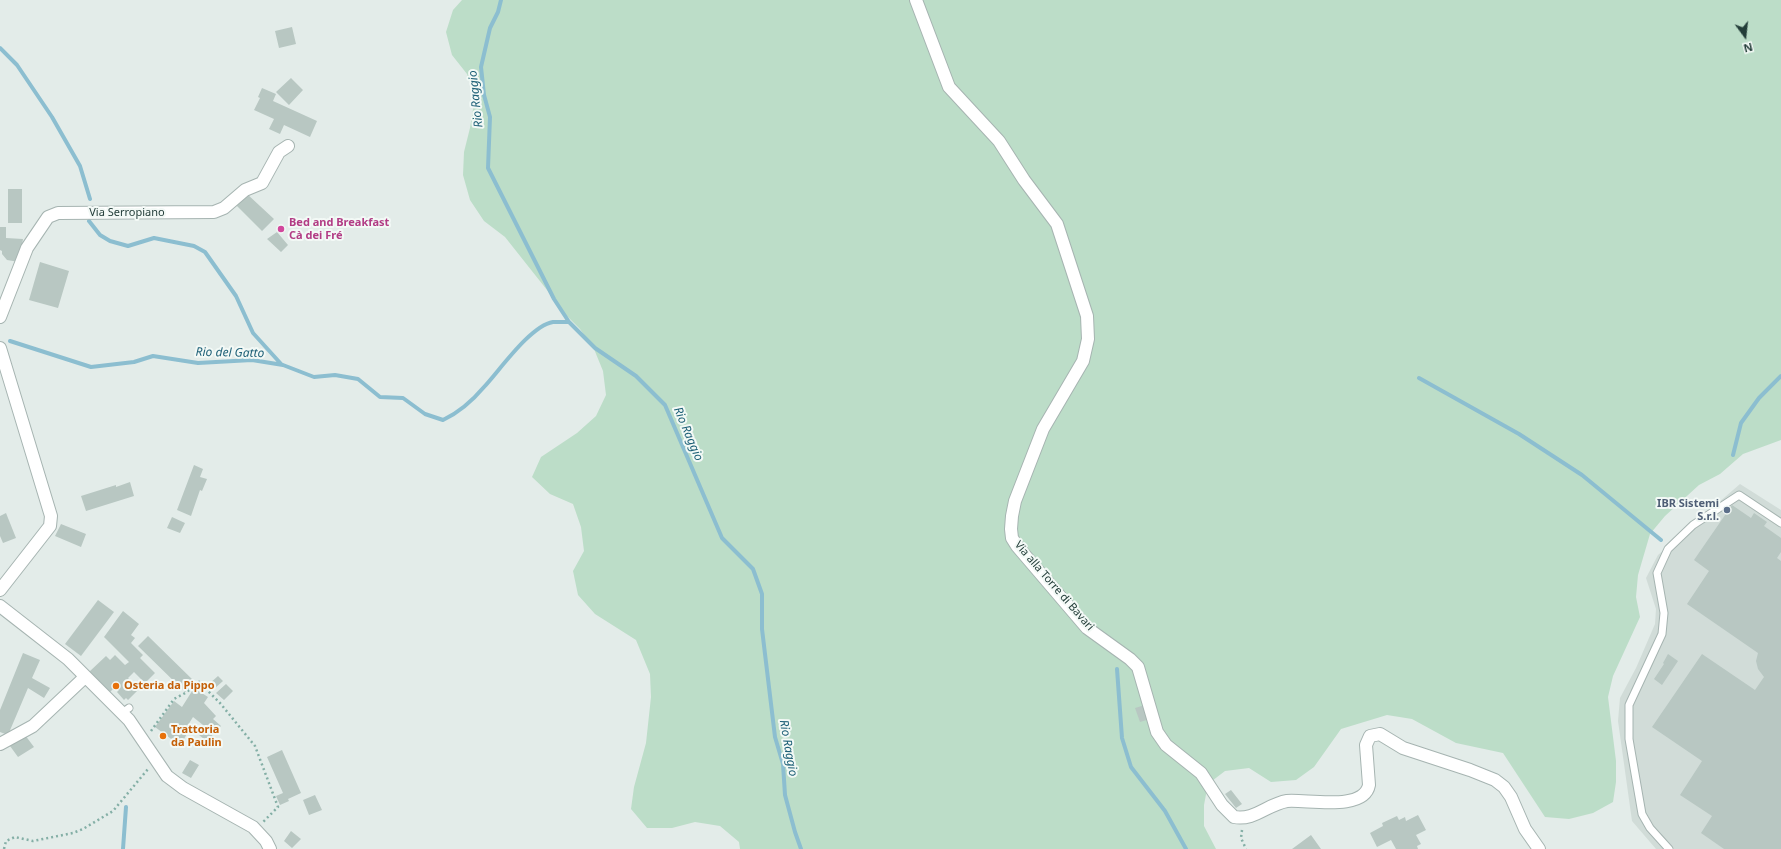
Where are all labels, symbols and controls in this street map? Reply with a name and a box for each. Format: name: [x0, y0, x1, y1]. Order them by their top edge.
north arrow: [1725, 16, 1765, 56]
text: N: [1742, 40, 1755, 56]
water label: Rio Raggio: [466, 70, 486, 128]
street label: Via Serropiano: [89, 206, 165, 220]
place label: Bed and Breakfast Cà dei Fré: [289, 216, 389, 242]
marker: Bed and Breakfast Cà dei Fré: [276, 224, 286, 234]
water label: Rio del Gatto: [196, 345, 264, 361]
water label: Rio Raggio: [670, 405, 706, 463]
place label: IBR Sistemi S.r.l.: [1657, 497, 1719, 523]
marker: IBR Sistemi S.r.l.: [1722, 505, 1732, 515]
street label: Via alla Torre di Bavari: [1012, 539, 1096, 633]
place label: Osteria da Pippo: [124, 679, 215, 693]
marker: Osteria da Pippo: [111, 681, 121, 691]
water label: Rio Raggio: [776, 719, 800, 777]
place label: Trattoria da Paulin: [171, 723, 222, 749]
marker: Trattoria da Paulin: [158, 731, 168, 741]

